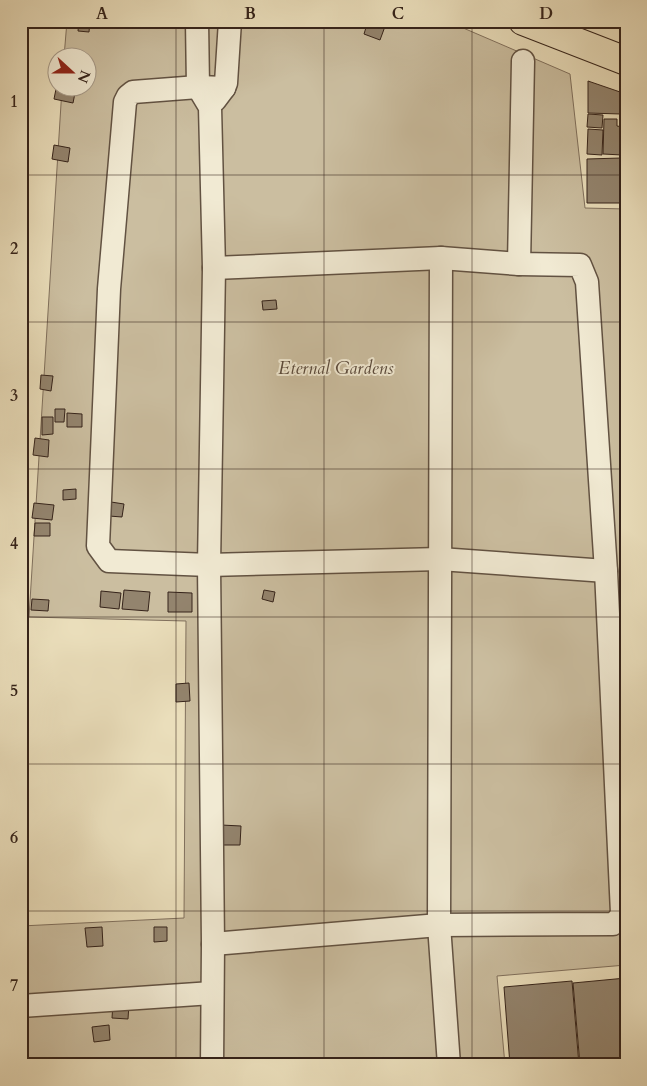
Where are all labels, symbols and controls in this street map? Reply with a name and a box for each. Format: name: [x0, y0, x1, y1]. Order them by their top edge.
text: A: [96, 3, 108, 25]
text: B: [244, 3, 256, 25]
text: C: [392, 3, 404, 25]
text: D: [539, 3, 553, 25]
north arrow: [48, 48, 98, 98]
text: N: [73, 67, 95, 86]
text: 1: [10, 91, 18, 113]
text: 2: [10, 238, 18, 260]
park label: Eternal Gardens: [278, 356, 394, 381]
text: 3: [10, 385, 18, 407]
text: 4: [10, 533, 18, 555]
text: 5: [10, 680, 18, 702]
text: 6: [10, 827, 18, 849]
text: 7: [10, 975, 18, 997]

